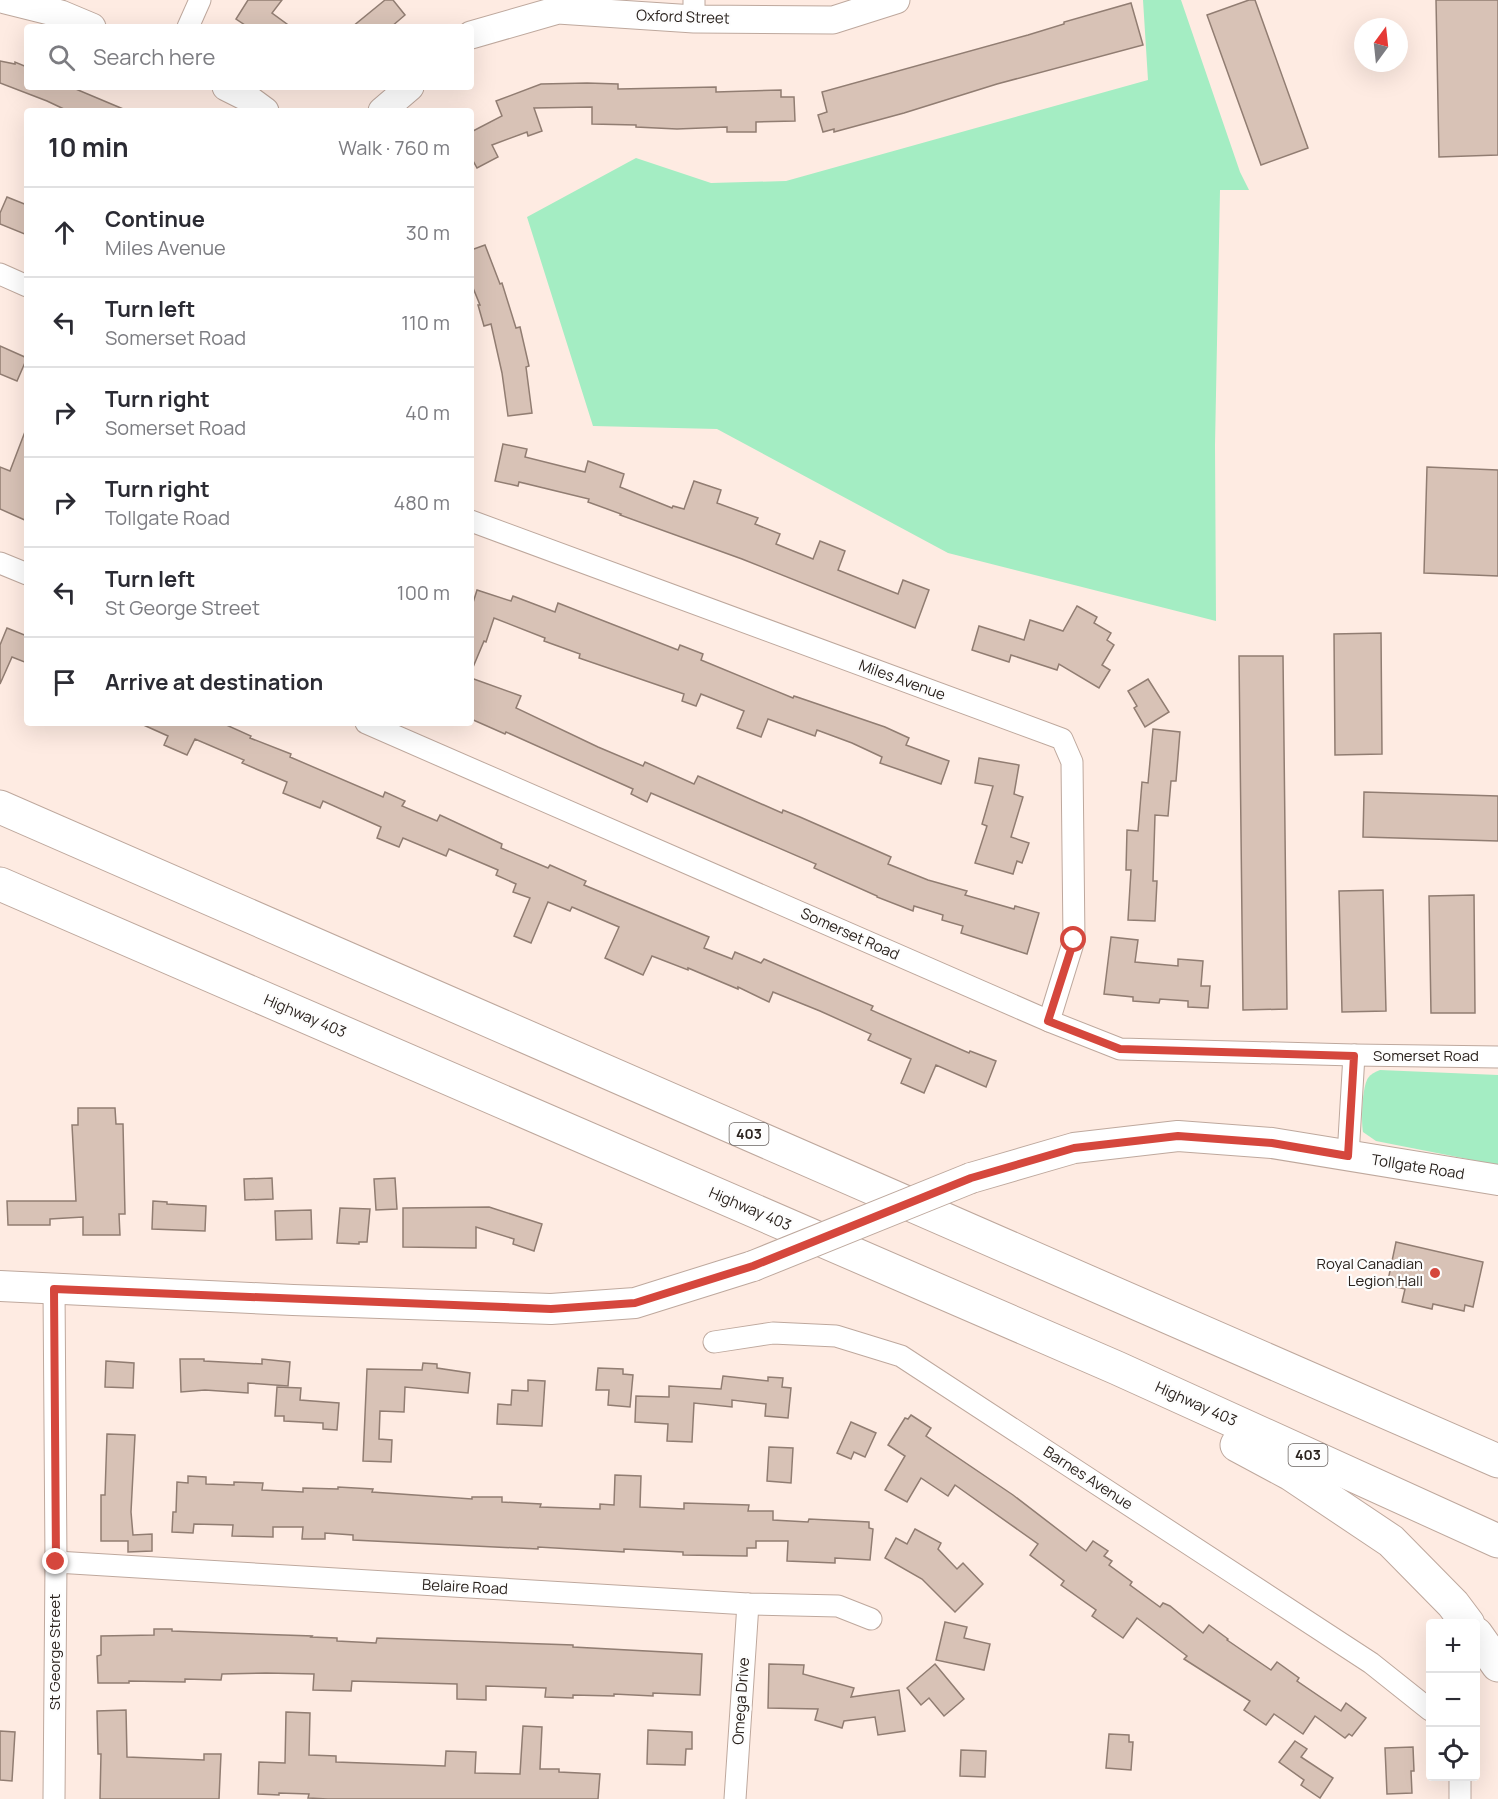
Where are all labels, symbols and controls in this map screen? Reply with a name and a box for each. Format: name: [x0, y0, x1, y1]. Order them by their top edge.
street label: Oxford Street: [636, 4, 730, 29]
north arrow: [1354, 18, 1408, 72]
search box: [24, 24, 474, 90]
icon: search: [45, 41, 78, 74]
text: Search here: [93, 42, 215, 72]
text: 10 min: [48, 129, 129, 165]
text: Walk · 760 m: [338, 134, 450, 161]
text: Continue: [105, 204, 205, 234]
icon: ahead: [48, 216, 81, 249]
text: 30 m: [406, 219, 450, 246]
text: Miles Avenue: [105, 234, 226, 261]
text: Turn left: [105, 294, 195, 324]
icon: left: [48, 306, 81, 339]
text: 110 m: [401, 309, 450, 336]
text: Somerset Road: [105, 324, 246, 351]
text: Turn right: [105, 384, 210, 414]
icon: right: [48, 396, 81, 429]
text: 40 m: [405, 399, 450, 426]
text: Somerset Road: [105, 414, 246, 441]
text: Turn right: [105, 474, 210, 504]
icon: right: [48, 486, 81, 519]
text: 480 m: [393, 489, 450, 516]
text: Tollgate Road: [105, 504, 230, 531]
text: Turn left: [105, 564, 195, 594]
icon: left: [48, 576, 81, 609]
text: 100 m: [397, 579, 450, 606]
text: St George Street: [105, 594, 260, 621]
street label: Miles Avenue: [856, 654, 949, 705]
icon: arrive: [48, 666, 81, 699]
text: Arrive at destination: [105, 667, 323, 697]
street label: Somerset Road: [798, 902, 903, 965]
route start: [1060, 926, 1086, 952]
street label: Highway 403: [261, 989, 350, 1042]
street label: Somerset Road: [1373, 1045, 1479, 1066]
road number: 403: [730, 1123, 768, 1145]
street label: Tollgate Road: [1370, 1149, 1466, 1184]
street label: Highway 403: [706, 1182, 795, 1235]
place label: Royal Canadian Legion Hall: [1317, 1253, 1423, 1291]
marker: Royal Canadian Legion Hall: [1428, 1266, 1442, 1280]
street label: Highway 403: [1152, 1376, 1241, 1431]
street label: Barnes Avenue: [1039, 1441, 1137, 1515]
road number: 403: [1288, 1444, 1328, 1466]
route end: [42, 1548, 68, 1574]
street label: Belaire Road: [422, 1574, 508, 1599]
street label: St George Street: [44, 1594, 65, 1710]
map controls: [1426, 1619, 1480, 1781]
button: +: [1426, 1619, 1480, 1673]
street label: Omega Drive: [727, 1656, 754, 1745]
button: −: [1426, 1673, 1480, 1727]
button: locate: [1426, 1727, 1480, 1781]

